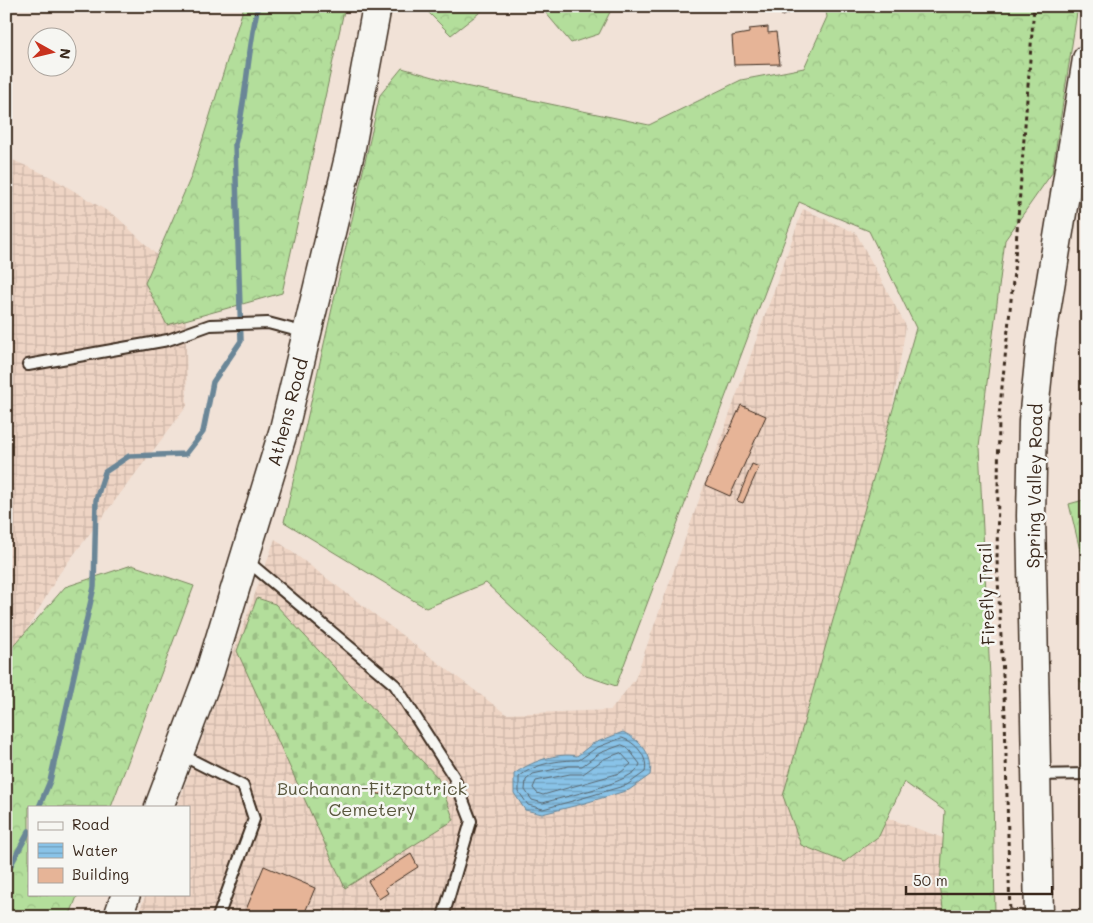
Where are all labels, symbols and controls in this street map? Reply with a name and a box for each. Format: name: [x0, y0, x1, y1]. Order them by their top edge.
north arrow: [28, 28, 78, 78]
text: N: [55, 47, 76, 60]
street label: Athens Road: [261, 355, 313, 469]
street label: Spring Valley Road: [1021, 403, 1047, 569]
street label: Firefly Trail: [972, 542, 1000, 646]
park label: Buchanan-Fitzpatrick Cemetery: [277, 776, 467, 821]
legend: [28, 806, 190, 896]
text: Road: [72, 814, 109, 834]
text: Water: [72, 840, 118, 860]
scale bar: [906, 863, 1052, 895]
text: Building: [72, 864, 129, 884]
text: 50 m: [913, 870, 948, 890]

